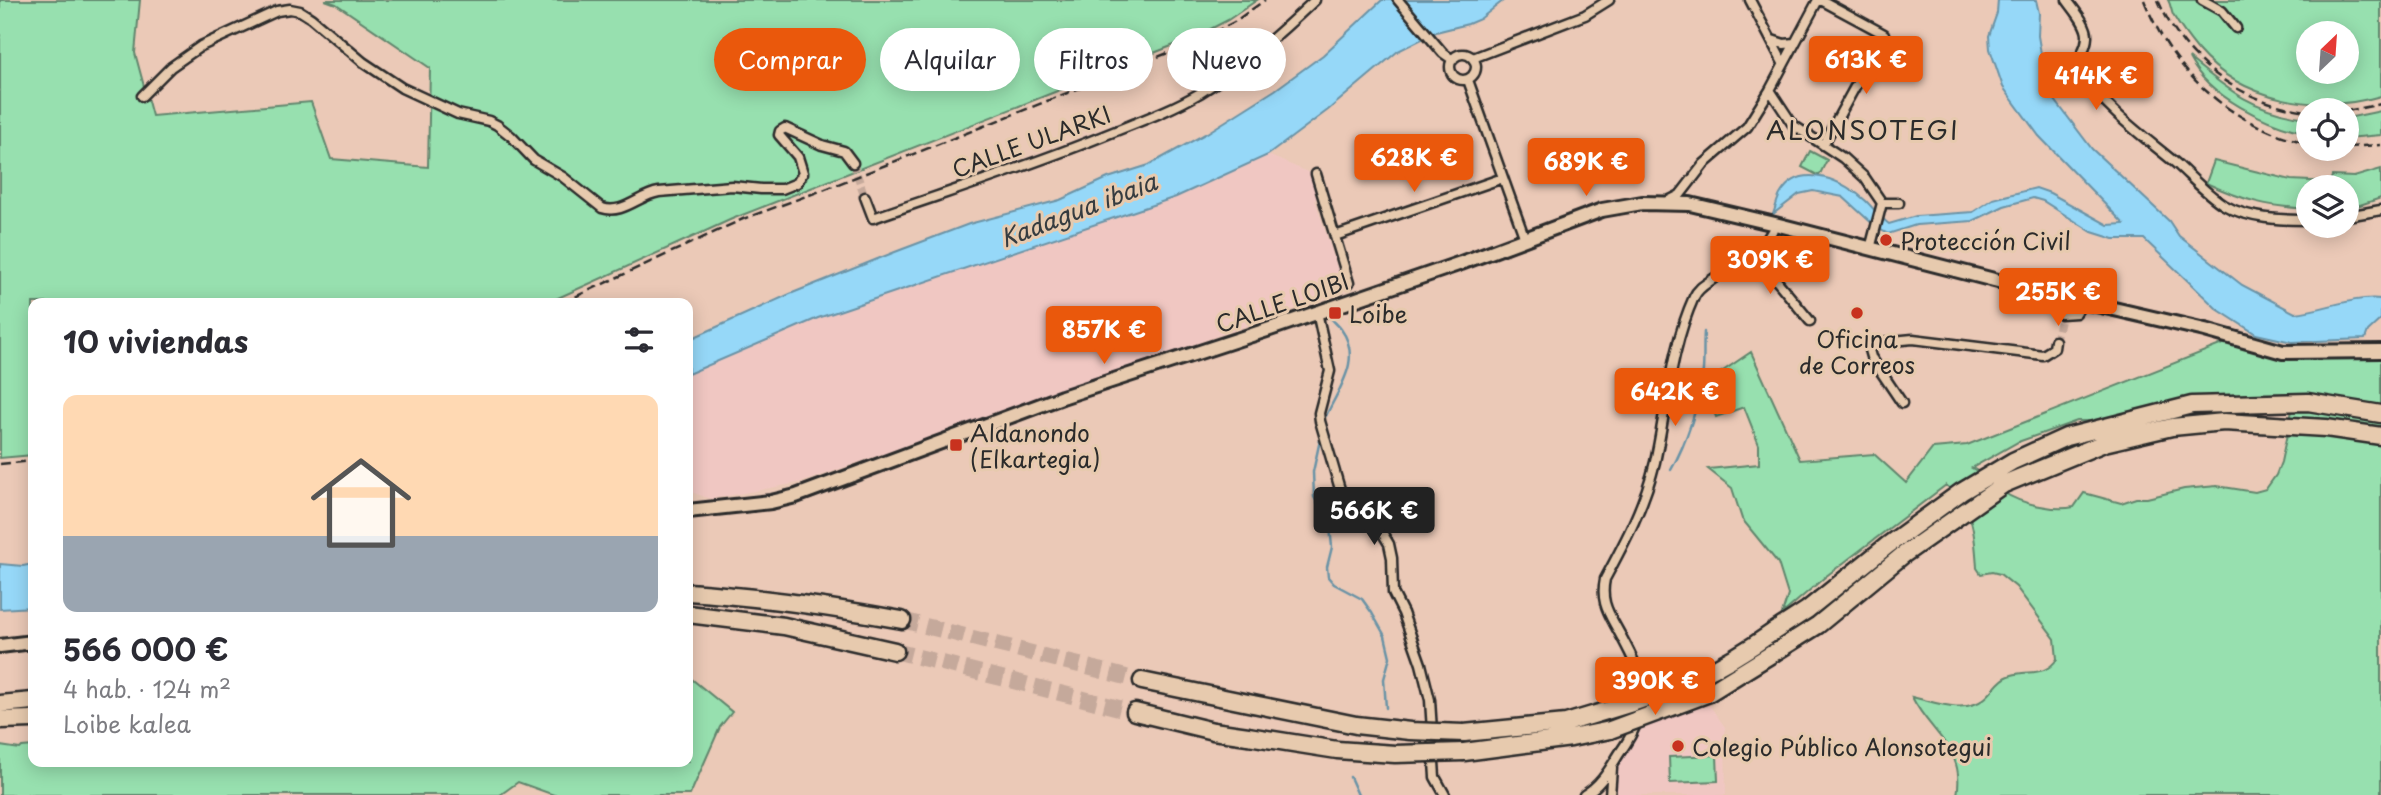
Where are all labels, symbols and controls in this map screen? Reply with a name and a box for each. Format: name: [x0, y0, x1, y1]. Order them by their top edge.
north arrow: [2296, 21, 2359, 84]
map controls: [2296, 21, 2359, 238]
chip: Comprar: [714, 28, 866, 91]
chip: Alquilar: [880, 28, 1020, 91]
chip: Filtros: [1034, 28, 1153, 91]
chip: Nuevo: [1167, 28, 1286, 91]
pin: 613K €: [1809, 36, 1923, 96]
text: 613K €: [1825, 41, 1907, 76]
pin: 414K €: [2039, 52, 2153, 112]
text: 414K €: [2054, 57, 2138, 92]
street label: CALLE ULARKI: [947, 96, 1115, 186]
button: locate: [2296, 98, 2359, 161]
district label: ALONSOTEGI: [1766, 110, 1960, 149]
pin: 628K €: [1357, 134, 1471, 194]
pin: 689K €: [1529, 138, 1643, 198]
text: 628K €: [1370, 139, 1458, 174]
text: 689K €: [1544, 143, 1628, 178]
water label: Kadagua ibaia: [994, 162, 1163, 256]
button: layers: [2296, 175, 2359, 238]
place label: Protección Civil: [1900, 223, 2071, 258]
marker: Protección Civil: [1878, 232, 1894, 248]
pin: 309K €: [1713, 236, 1827, 296]
text: 309K €: [1726, 241, 1814, 276]
street label: CALLE LOIBI: [1211, 263, 1353, 341]
pin: 255K €: [2001, 268, 2115, 328]
text: 255K €: [2015, 273, 2101, 308]
place label: Loibe: [1349, 296, 1408, 331]
marker: Loibe: [1327, 305, 1343, 321]
marker: Oficina de Correos: [1849, 305, 1865, 321]
pin: 857K €: [1047, 306, 1161, 366]
text: 857K €: [1062, 311, 1146, 346]
text: 10 viviendas: [63, 318, 248, 363]
icon: filters: [620, 321, 658, 359]
place label: Oficina de Correos: [1799, 321, 1915, 382]
pin: 642K €: [1618, 368, 1732, 428]
text: 642K €: [1631, 373, 1719, 408]
place label: Aldanondo (Elkartegia): [970, 415, 1100, 476]
marker: Aldanondo (Elkartegia): [948, 437, 964, 453]
icon: home: [298, 440, 424, 566]
pin: 566K €: [1317, 488, 1431, 547]
text: 566K €: [1330, 492, 1418, 527]
text: 566 000 €: [63, 626, 228, 671]
pin: 390K €: [1598, 658, 1712, 717]
text: 390K €: [1611, 662, 1699, 697]
text: 4 hab. · 124 m²: [63, 671, 231, 706]
text: Loibe kalea: [63, 706, 191, 741]
place label: Colegio Público Alonsotegui: [1692, 729, 1992, 764]
marker: Colegio Público Alonsotegui: [1670, 738, 1686, 754]

